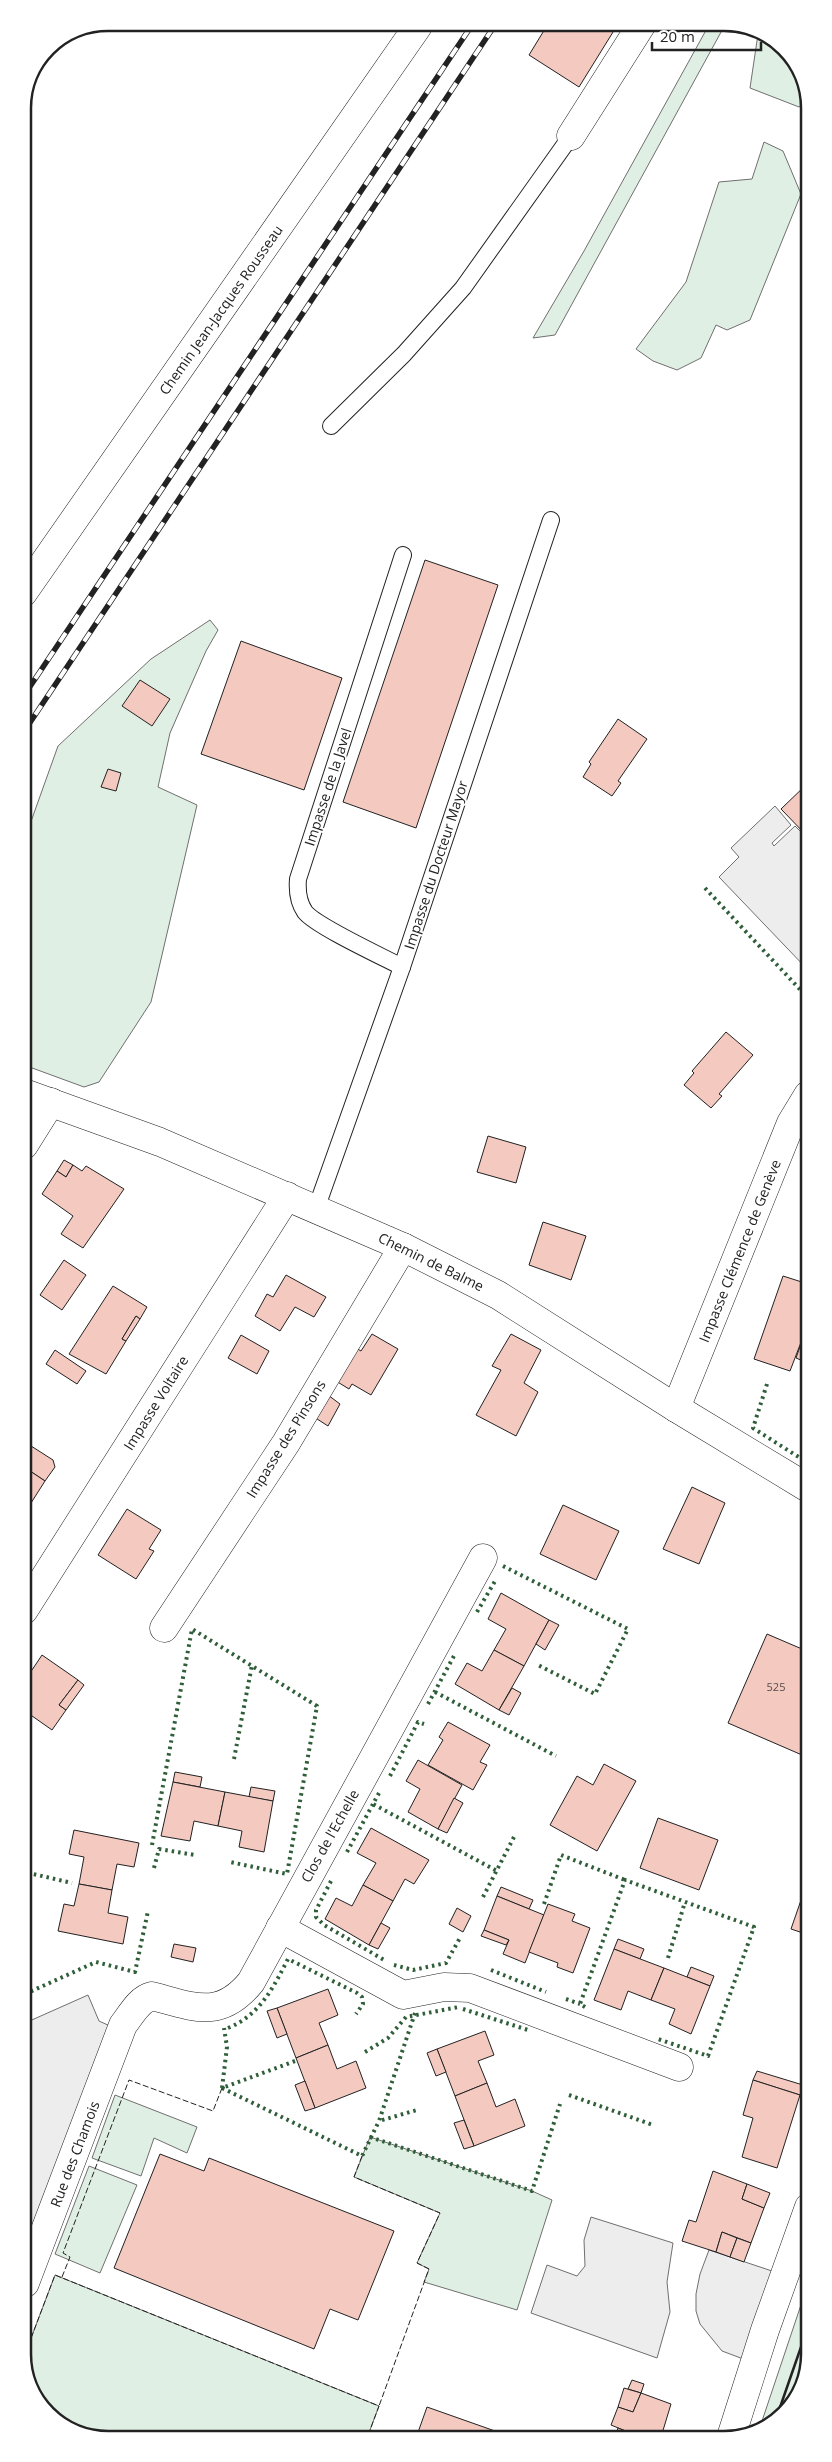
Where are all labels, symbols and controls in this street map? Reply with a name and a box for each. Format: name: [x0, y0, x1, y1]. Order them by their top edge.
scale bar: [652, 20, 761, 52]
text: 20 m: [660, 26, 695, 46]
street label: Chemin Jean-Jacques Rousseau: [155, 221, 287, 398]
street label: Impasse de la Javel: [299, 725, 356, 848]
street label: Impasse du Docteur Mayor: [399, 778, 472, 952]
street label: Impasse Clémence de Genève: [694, 1157, 785, 1345]
street label: Chemin de Balme: [375, 1228, 487, 1295]
street label: Impasse Voltaire: [119, 1352, 192, 1454]
street label: Impasse des Pinsons: [242, 1376, 330, 1501]
house number: 525: [767, 1679, 785, 1694]
street label: Clos de l'Echelle: [296, 1786, 363, 1886]
street label: Rue des Chamois: [46, 2098, 104, 2210]

